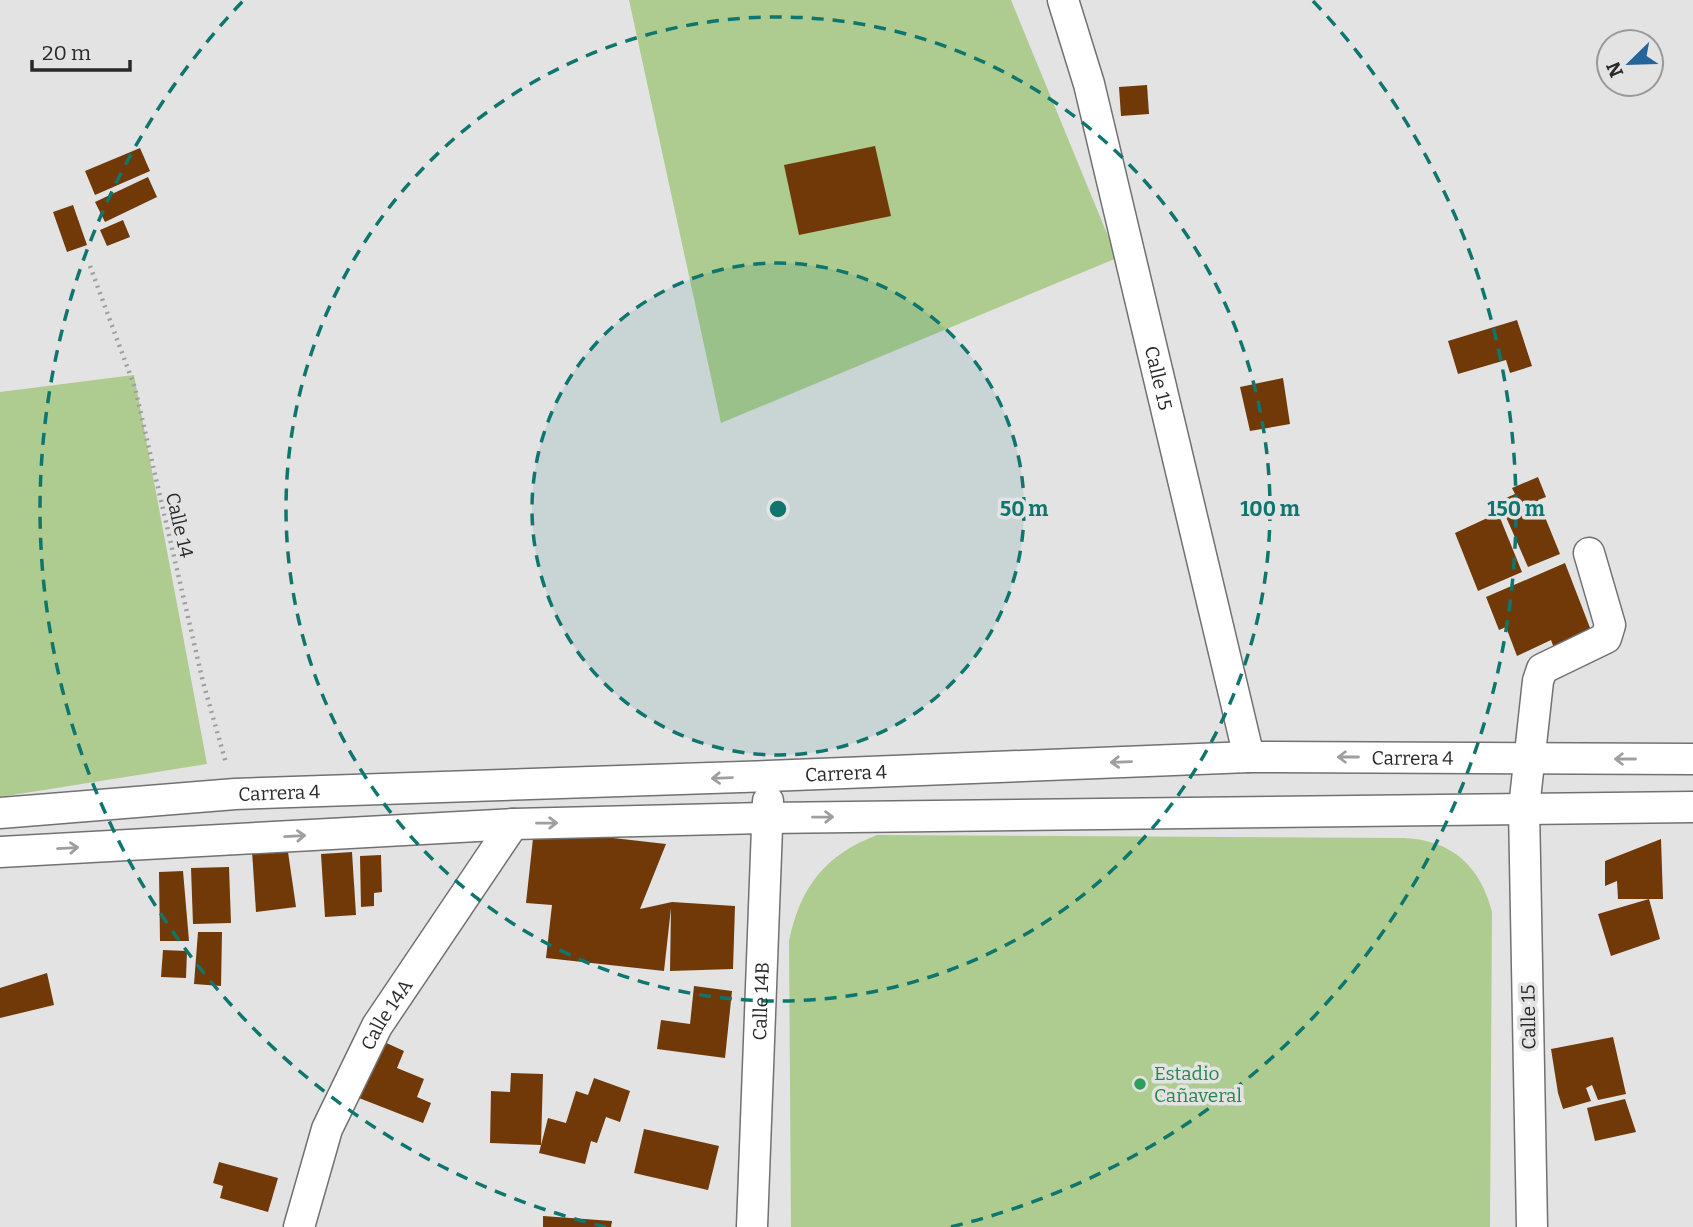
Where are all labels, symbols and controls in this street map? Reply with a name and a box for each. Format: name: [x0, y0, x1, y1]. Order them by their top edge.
scale bar: [32, 28, 130, 72]
north arrow: [1595, 28, 1665, 98]
text: 20 m: [42, 40, 91, 66]
text: N: [1601, 58, 1628, 81]
street label: Calle 15: [1140, 344, 1177, 412]
street label: Calle 14: [161, 490, 198, 560]
text: 50 m: [1000, 496, 1048, 522]
text: 100 m: [1240, 496, 1300, 522]
text: 150 m: [1487, 496, 1545, 522]
centre of rings: [766, 497, 790, 521]
street label: Carrera 4: [1372, 747, 1454, 770]
one-way arrow: [1337, 750, 1360, 764]
one-way arrow: [1614, 752, 1637, 766]
one-way arrow: [1110, 755, 1133, 768]
street label: Carrera 4: [804, 760, 887, 787]
one-way arrow: [711, 771, 734, 784]
street label: Carrera 4: [238, 780, 321, 806]
one-way arrow: [812, 811, 835, 824]
one-way arrow: [535, 816, 558, 830]
one-way arrow: [284, 829, 307, 842]
one-way arrow: [56, 842, 79, 855]
street label: Calle 14B: [748, 961, 774, 1041]
street label: Calle 14A: [356, 974, 418, 1054]
street label: Calle 15: [1516, 984, 1541, 1050]
place label: Estadio Cañaveral: [1154, 1062, 1242, 1107]
marker: Estadio Cañaveral: [1132, 1076, 1148, 1092]

